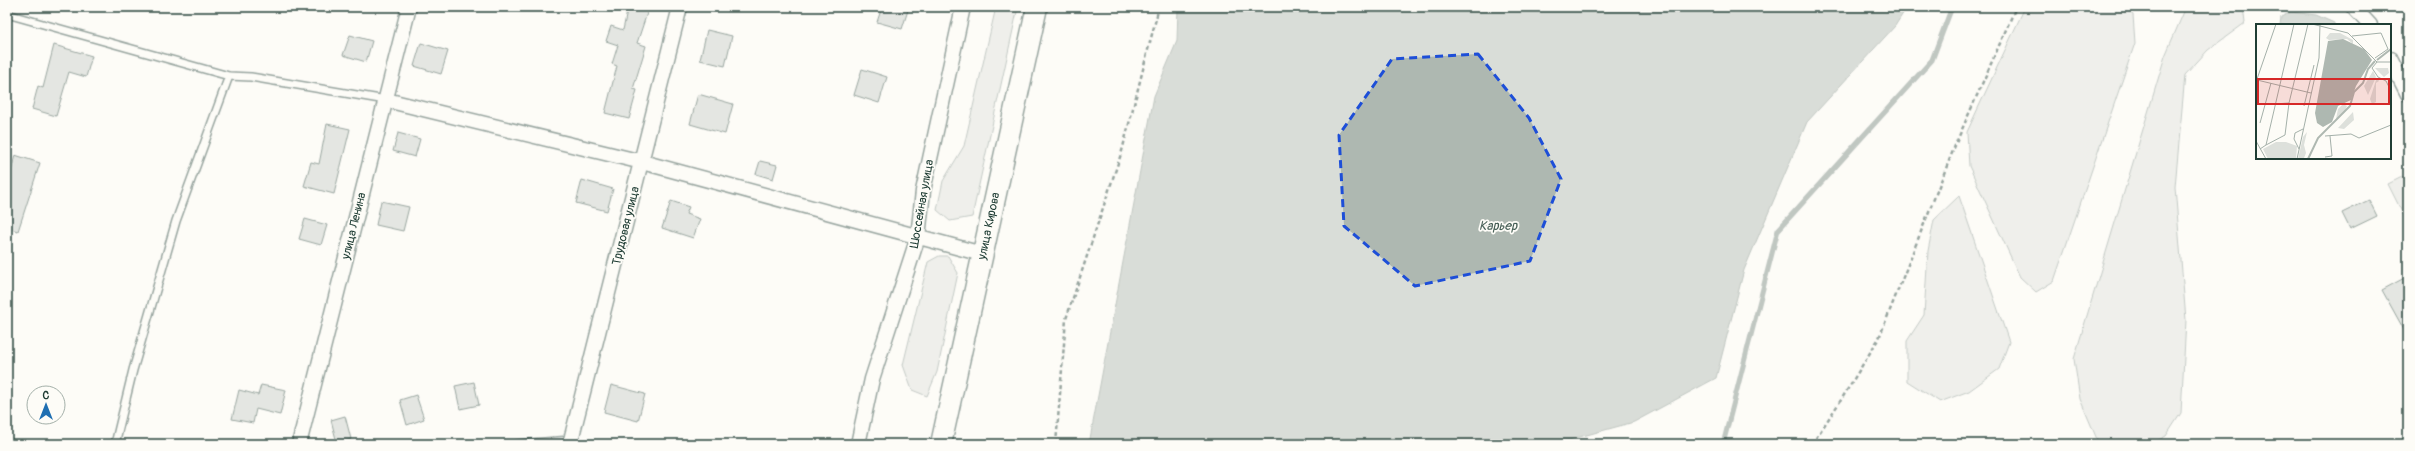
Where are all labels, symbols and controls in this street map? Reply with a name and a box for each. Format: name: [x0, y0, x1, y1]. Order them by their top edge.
inset map: [2256, 24, 2391, 159]
street label: Шоссейная улица: [907, 158, 937, 250]
street label: Трудовая улица: [609, 185, 643, 267]
street label: улица Ленина: [338, 191, 370, 262]
street label: улица Кирова: [974, 191, 1004, 262]
water label: Карьер: [1479, 218, 1518, 234]
north arrow: [26, 385, 66, 425]
text: С: [43, 389, 50, 402]

